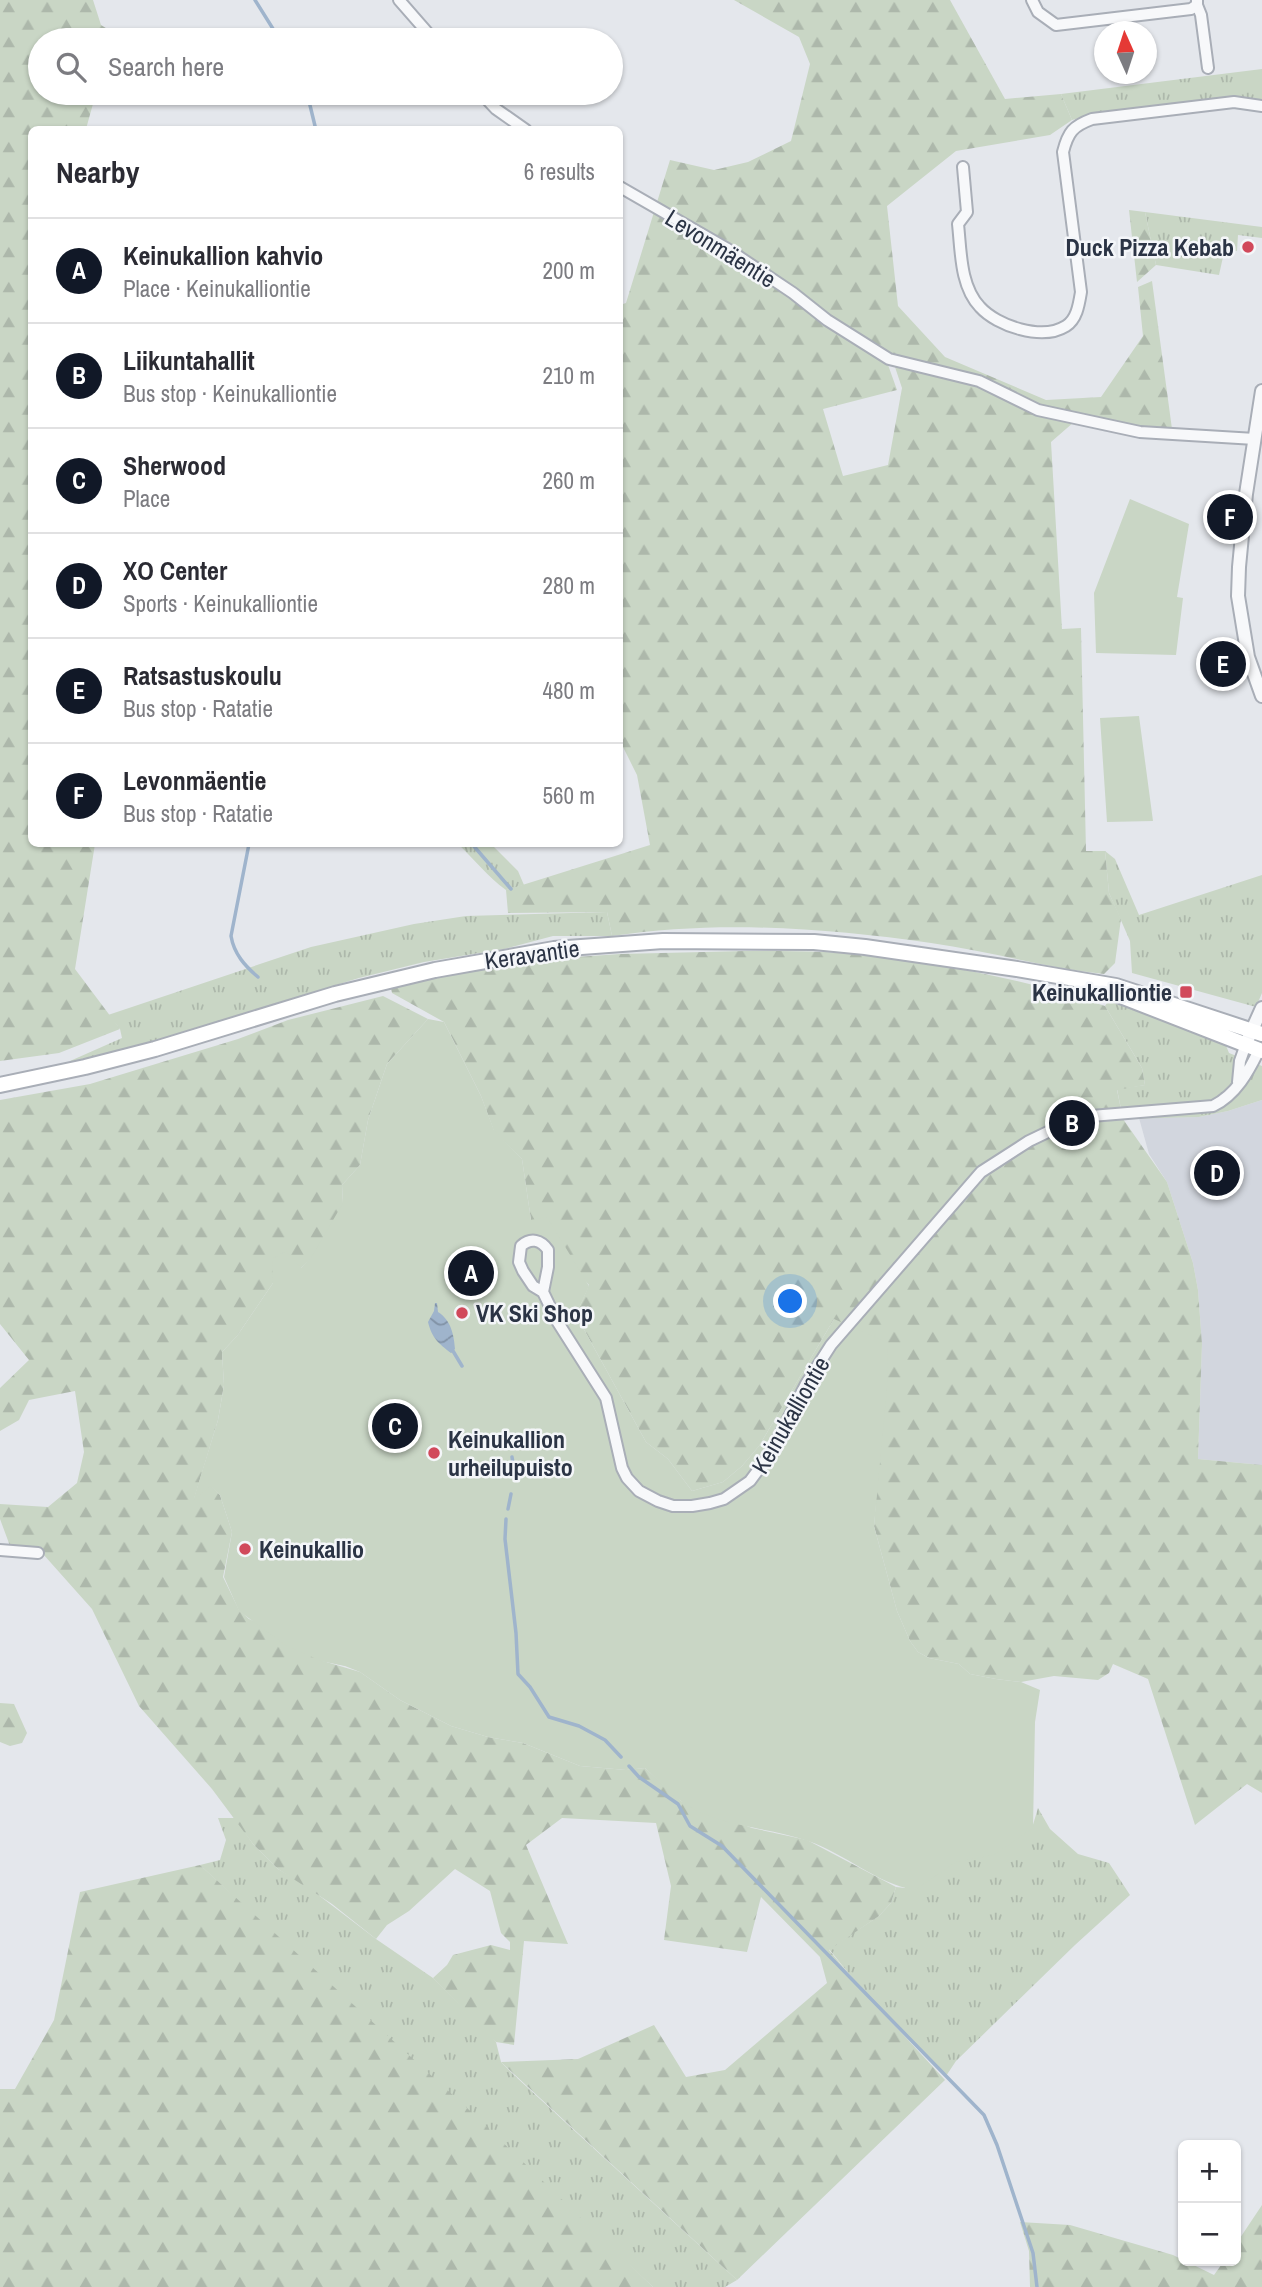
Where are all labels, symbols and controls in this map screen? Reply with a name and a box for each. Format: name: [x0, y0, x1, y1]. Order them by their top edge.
north arrow: [1094, 21, 1157, 84]
search box: [28, 28, 623, 105]
icon: search: [52, 48, 90, 86]
text: Search here: [108, 49, 224, 84]
text: Nearby: [56, 152, 139, 192]
text: 6 results: [524, 156, 595, 187]
street label: Levonmäentie: [660, 201, 782, 295]
place label: Duck Pizza Kebab: [1066, 231, 1234, 263]
text: Keinukallion kahvio: [123, 238, 323, 273]
marker: Duck Pizza Kebab: [1240, 239, 1256, 255]
text: A: [72, 255, 86, 286]
text: 200 m: [543, 255, 595, 286]
text: Place · Keinukalliontie: [123, 273, 311, 304]
text: Liikuntahallit: [123, 343, 255, 378]
text: B: [72, 360, 86, 391]
text: 210 m: [543, 360, 595, 391]
text: Bus stop · Keinukalliontie: [123, 378, 337, 409]
text: Sherwood: [123, 448, 226, 483]
text: C: [72, 465, 86, 496]
text: 260 m: [543, 465, 595, 496]
text: Place: [123, 483, 170, 514]
pin: F: [1207, 491, 1253, 543]
text: XO Center: [123, 553, 227, 588]
text: D: [72, 570, 86, 601]
text: 280 m: [543, 570, 595, 601]
text: Sports · Keinukalliontie: [123, 588, 318, 619]
pin: E: [1200, 638, 1246, 690]
text: Ratsastuskoulu: [123, 658, 282, 693]
text: E: [73, 675, 85, 706]
text: 480 m: [543, 675, 595, 706]
text: Bus stop · Ratatie: [123, 693, 273, 724]
text: Levonmäentie: [123, 763, 266, 798]
text: F: [73, 780, 85, 811]
text: 560 m: [543, 780, 595, 811]
text: Bus stop · Ratatie: [123, 798, 273, 829]
street label: Keravantie: [483, 932, 581, 976]
place label: Keinukalliontie: [1032, 976, 1172, 1008]
marker: Keinukalliontie: [1178, 984, 1194, 1000]
pin: B: [1049, 1097, 1095, 1149]
pin: D: [1194, 1147, 1240, 1199]
pin: A: [448, 1247, 494, 1299]
your location: [773, 1284, 807, 1318]
place label: VK Ski Shop: [476, 1297, 593, 1329]
marker: VK Ski Shop: [454, 1305, 470, 1321]
street label: Keinukalliontie: [744, 1351, 836, 1479]
pin: C: [372, 1400, 418, 1452]
place label: Keinukallion urheilupuisto: [448, 1423, 573, 1483]
marker: Keinukallion urheilupuisto: [426, 1445, 442, 1461]
place label: Keinukallio: [259, 1533, 364, 1565]
marker: Keinukallio: [237, 1541, 253, 1557]
map controls: [1178, 2140, 1241, 2266]
button: +: [1178, 2140, 1241, 2203]
button: −: [1178, 2203, 1241, 2266]

